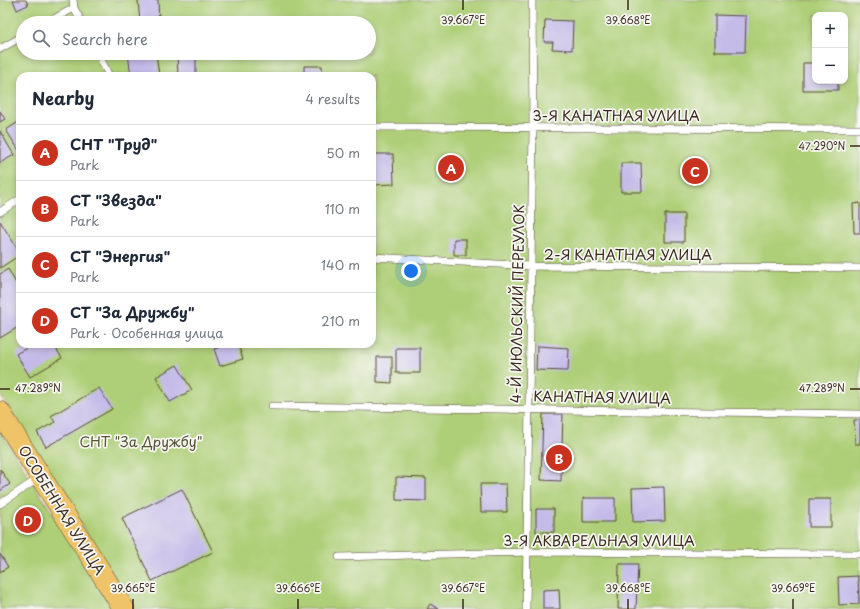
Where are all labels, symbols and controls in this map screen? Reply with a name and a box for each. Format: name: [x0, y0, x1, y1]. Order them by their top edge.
text: 39.667°E: [441, 12, 485, 27]
text: 39.668°E: [605, 12, 651, 27]
map controls: [812, 12, 848, 84]
button: +: [812, 12, 848, 48]
search box: [16, 16, 376, 60]
icon: search: [30, 27, 52, 49]
text: Search here: [62, 27, 148, 50]
button: −: [812, 48, 848, 84]
text: Nearby: [32, 85, 94, 111]
text: 4 results: [306, 89, 360, 108]
street label: 3-Я КАНАТНАЯ УЛИЦА: [532, 105, 700, 126]
text: СНТ "Труд": [70, 132, 157, 155]
text: 47.290°N: [799, 138, 846, 153]
text: A: [40, 143, 50, 162]
text: 50 m: [326, 143, 360, 162]
pin: A: [438, 153, 464, 183]
text: Park: [70, 155, 99, 174]
pin: C: [682, 156, 708, 186]
text: СТ "Звезда": [70, 188, 162, 211]
text: B: [41, 199, 49, 218]
text: 110 m: [325, 199, 360, 218]
street label: 4-Й ИЮЛЬСКИЙ ПЕРЕУЛОК: [505, 205, 529, 403]
text: Park: [70, 211, 99, 230]
text: СТ "Энергия": [70, 244, 170, 267]
street label: 2-Я КАНАТНАЯ УЛИЦА: [544, 244, 712, 265]
text: C: [40, 255, 50, 274]
text: 140 m: [321, 255, 360, 274]
your location: [401, 261, 421, 281]
text: Park: [70, 267, 99, 286]
text: СТ "За Дружбу": [70, 300, 195, 323]
text: D: [40, 311, 50, 330]
text: 210 m: [321, 311, 360, 330]
text: Park · Особенная улица: [70, 323, 224, 342]
text: 47.289°N: [15, 380, 61, 395]
text: 47.289°N: [799, 380, 845, 395]
street label: КАНАТНАЯ УЛИЦА: [533, 385, 671, 409]
park label: СНТ "За Дружбу": [80, 431, 202, 452]
street label: ОСОБЕННАЯ УЛИЦА: [14, 441, 111, 579]
pin: B: [546, 443, 572, 473]
pin: D: [15, 505, 41, 535]
street label: 3-Я АКВАРЕЛЬНАЯ УЛИЦА: [503, 530, 695, 551]
text: 39.665°E: [111, 580, 155, 595]
text: 39.666°E: [275, 580, 321, 595]
text: 39.667°E: [441, 580, 485, 595]
text: 39.668°E: [605, 580, 651, 595]
text: 39.669°E: [771, 580, 815, 595]

